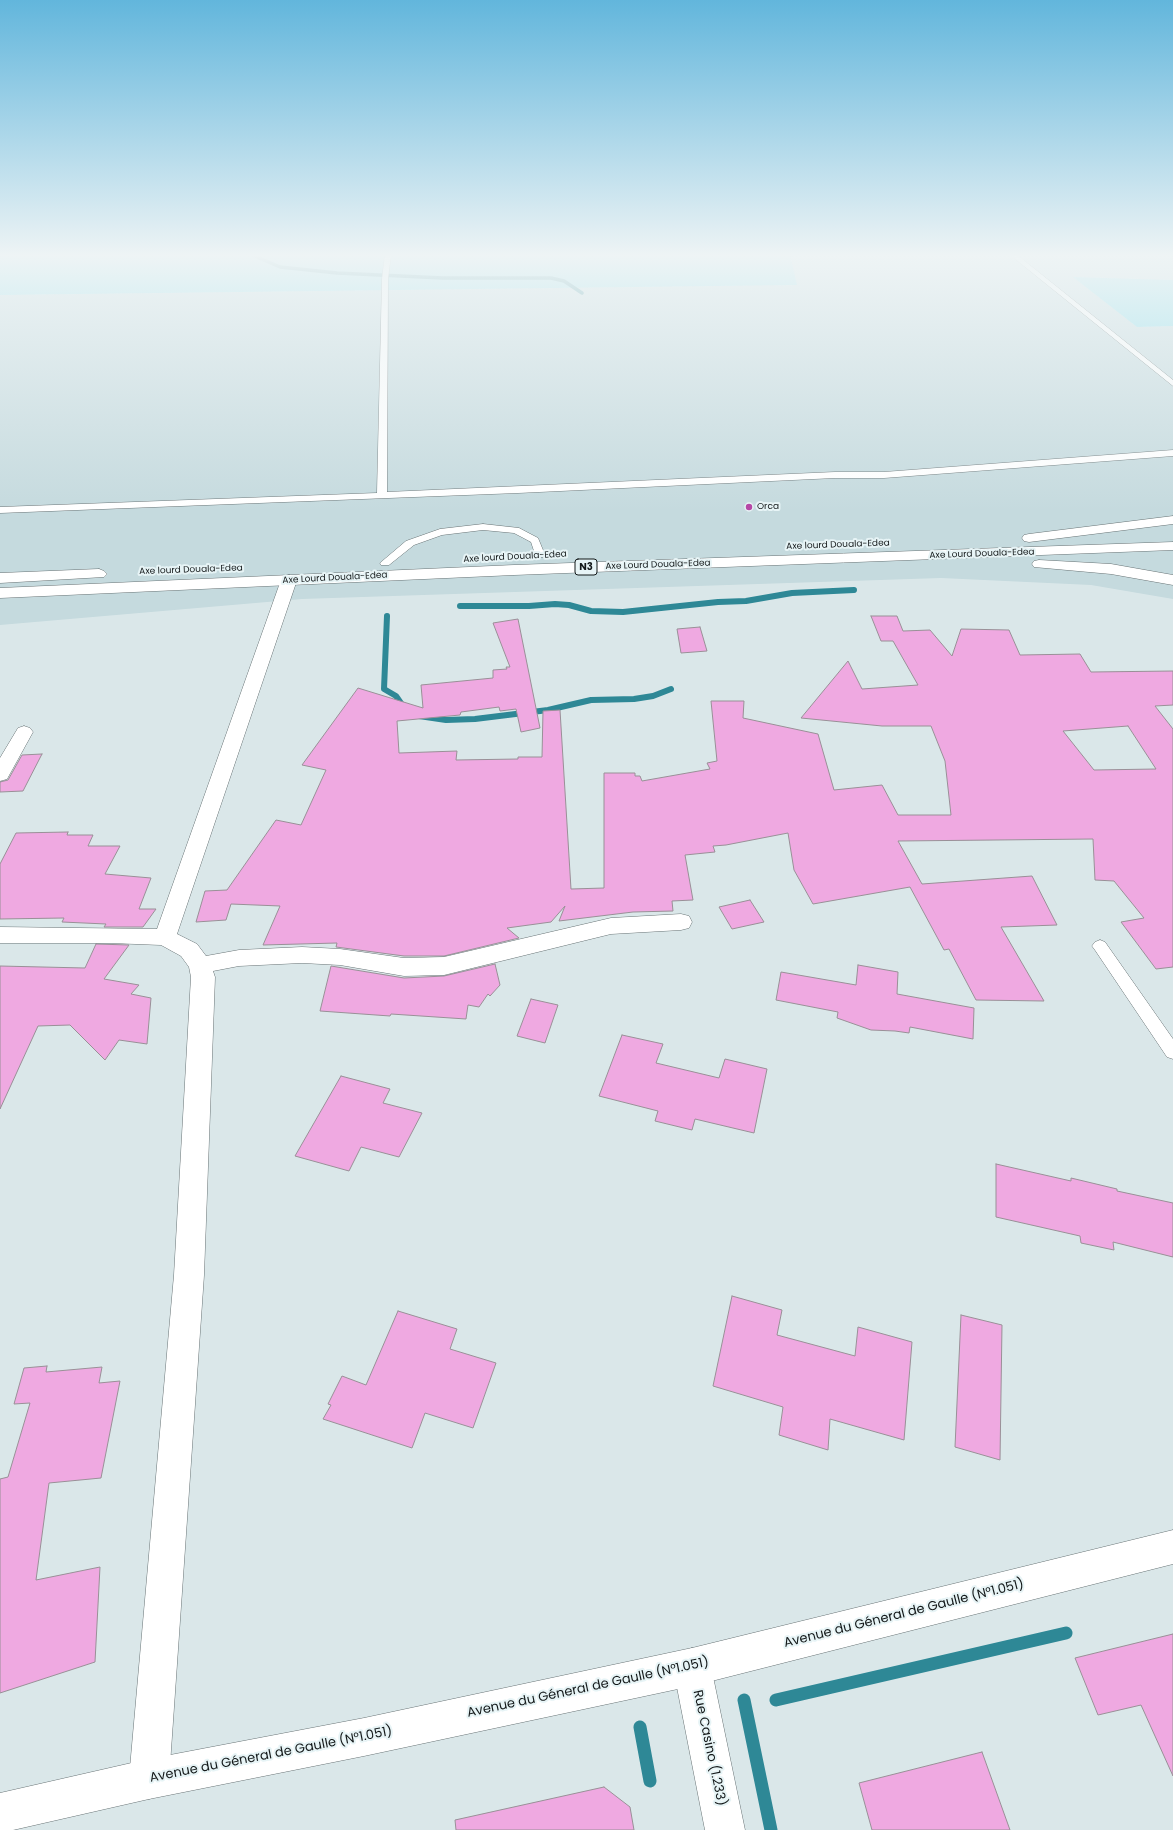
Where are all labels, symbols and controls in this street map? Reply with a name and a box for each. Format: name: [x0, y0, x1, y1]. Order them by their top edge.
marker: Orca: [744, 502, 754, 512]
place label: Orca: [757, 502, 779, 512]
street label: Axe lourd Douala-Edea: [786, 538, 890, 552]
street label: Axe Lourd Douala-Edea: [929, 547, 1035, 561]
street label: Axe lourd Douala-Edea: [463, 549, 567, 565]
street label: Axe Lourd Douala-Edea: [605, 558, 711, 572]
road number: N3: [575, 559, 597, 575]
street label: Axe lourd Douala-Edea: [139, 563, 243, 577]
street label: Axe Lourd Douala-Edea: [282, 570, 388, 586]
street label: Avenue du Géneral de Gaulle (N°1.051): [782, 1577, 1026, 1651]
street label: Avenue du Géneral de Gaulle (N°1.051): [466, 1655, 710, 1721]
street label: Rue Casino (1.233): [689, 1689, 729, 1807]
street label: Avenue du Géneral de Gaulle (N°1.051): [148, 1724, 394, 1786]

